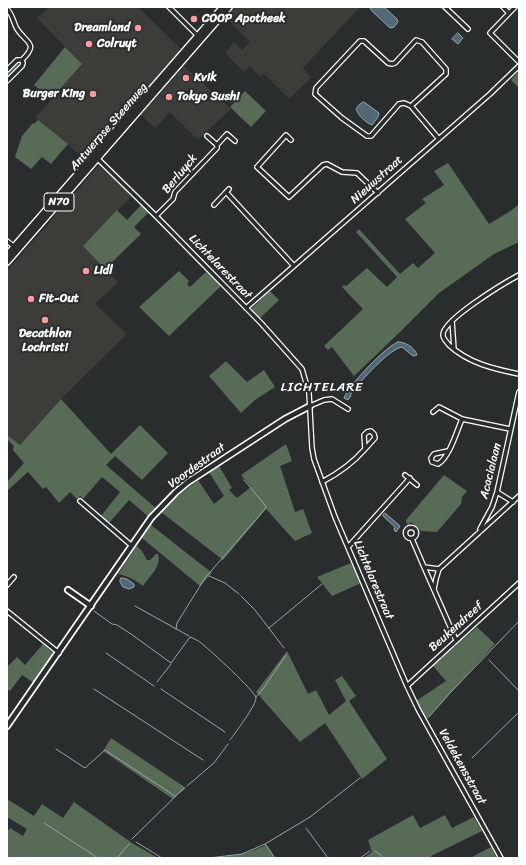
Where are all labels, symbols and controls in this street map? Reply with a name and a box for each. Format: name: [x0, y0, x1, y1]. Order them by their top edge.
place label: COOP Apotheek: [202, 12, 285, 26]
marker: COOP Apotheek: [189, 14, 199, 24]
place label: Dreamland: [74, 21, 130, 35]
marker: Dreamland: [133, 23, 143, 33]
place label: Colruyt: [97, 37, 137, 51]
marker: Colruyt: [84, 39, 94, 49]
place label: Kvik: [194, 71, 217, 85]
marker: Kvik: [181, 73, 191, 83]
street label: Antwerpse Steenweg: [67, 80, 151, 174]
place label: Burger King: [23, 87, 85, 101]
marker: Burger King: [88, 89, 98, 99]
place label: Tokyo Sushi: [177, 90, 240, 104]
marker: Tokyo Sushi: [164, 92, 174, 102]
street label: Berluyck: [159, 151, 201, 197]
street label: Nieuwstraat: [348, 153, 406, 207]
road number: N70: [44, 193, 74, 211]
street label: Lichtelarestraat: [185, 232, 255, 302]
place label: Lidl: [94, 264, 113, 278]
marker: Lidl: [81, 266, 91, 276]
place label: Fit-Out: [39, 292, 79, 306]
marker: Fit-Out: [26, 294, 36, 304]
marker: Decathlon Lochristi: [40, 315, 50, 325]
place label: Decathlon Lochristi: [19, 327, 71, 355]
district label: LICHTELARE: [281, 380, 363, 396]
street label: Voordestraat: [166, 440, 228, 492]
street label: Acacialaan: [477, 442, 505, 500]
street label: Lichtelarestraat: [350, 538, 396, 622]
street label: Beukendreef: [426, 599, 486, 655]
street label: Veldekensstraat: [435, 727, 489, 807]

